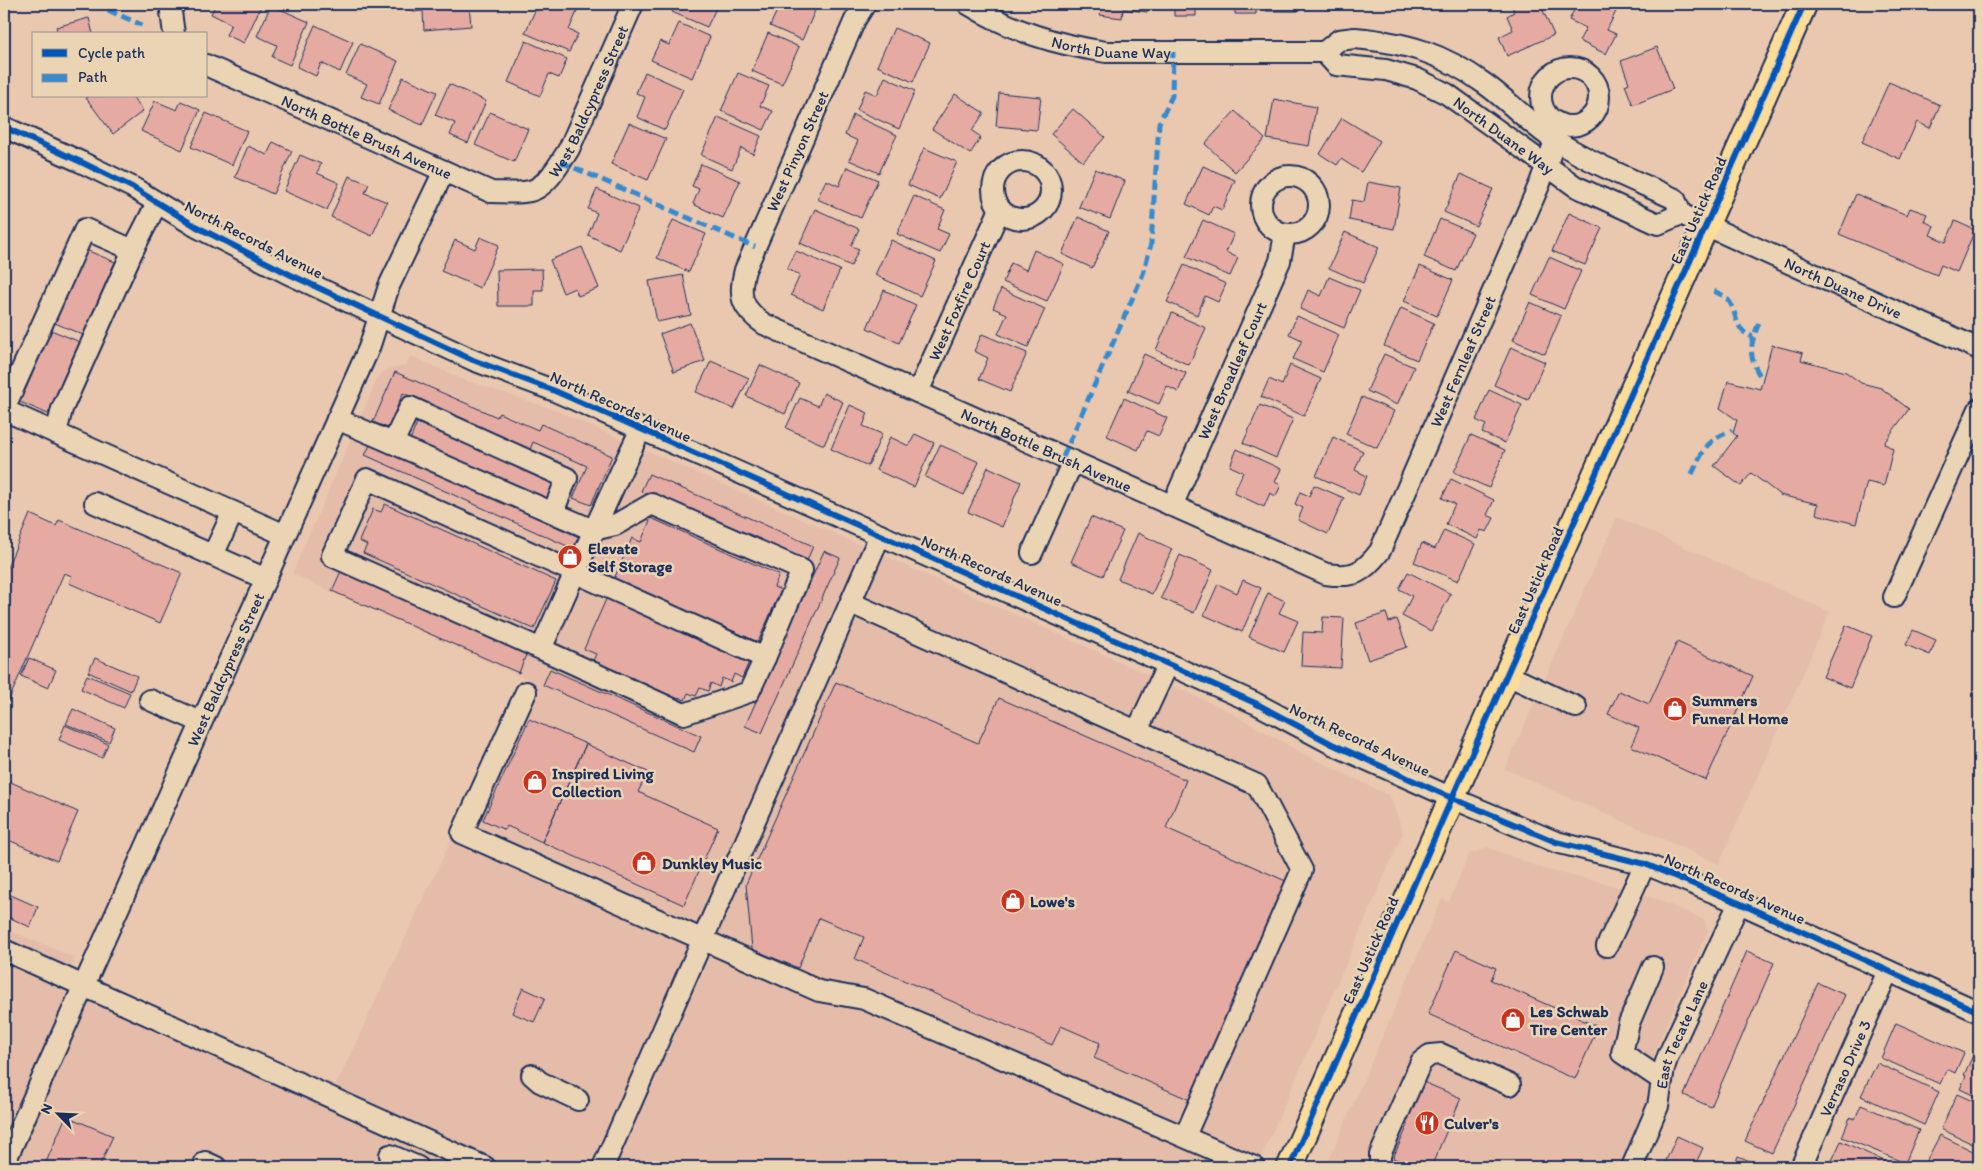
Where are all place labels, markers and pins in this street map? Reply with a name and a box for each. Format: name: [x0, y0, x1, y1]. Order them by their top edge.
place label: Elevate Self Storage: [588, 539, 673, 577]
shop icon: Elevate Self Storage: [557, 544, 583, 570]
place label: Summers Funeral Home: [1692, 691, 1789, 728]
shop icon: Summers Funeral Home: [1662, 696, 1688, 722]
place label: Inspired Living Collection: [552, 764, 654, 801]
shop icon: Inspired Living Collection: [522, 769, 548, 795]
shop icon: Dunkley Music: [631, 850, 657, 876]
place label: Dunkley Music: [662, 854, 763, 874]
shop icon: Lowe's: [1000, 888, 1026, 914]
place label: Lowe's: [1030, 892, 1075, 911]
place label: Les Schwab Tire Center: [1529, 1002, 1609, 1039]
shop icon: Les Schwab Tire Center: [1500, 1007, 1526, 1033]
restaurant icon: Culver's: [1414, 1110, 1440, 1136]
place label: Culver's: [1444, 1114, 1499, 1133]

